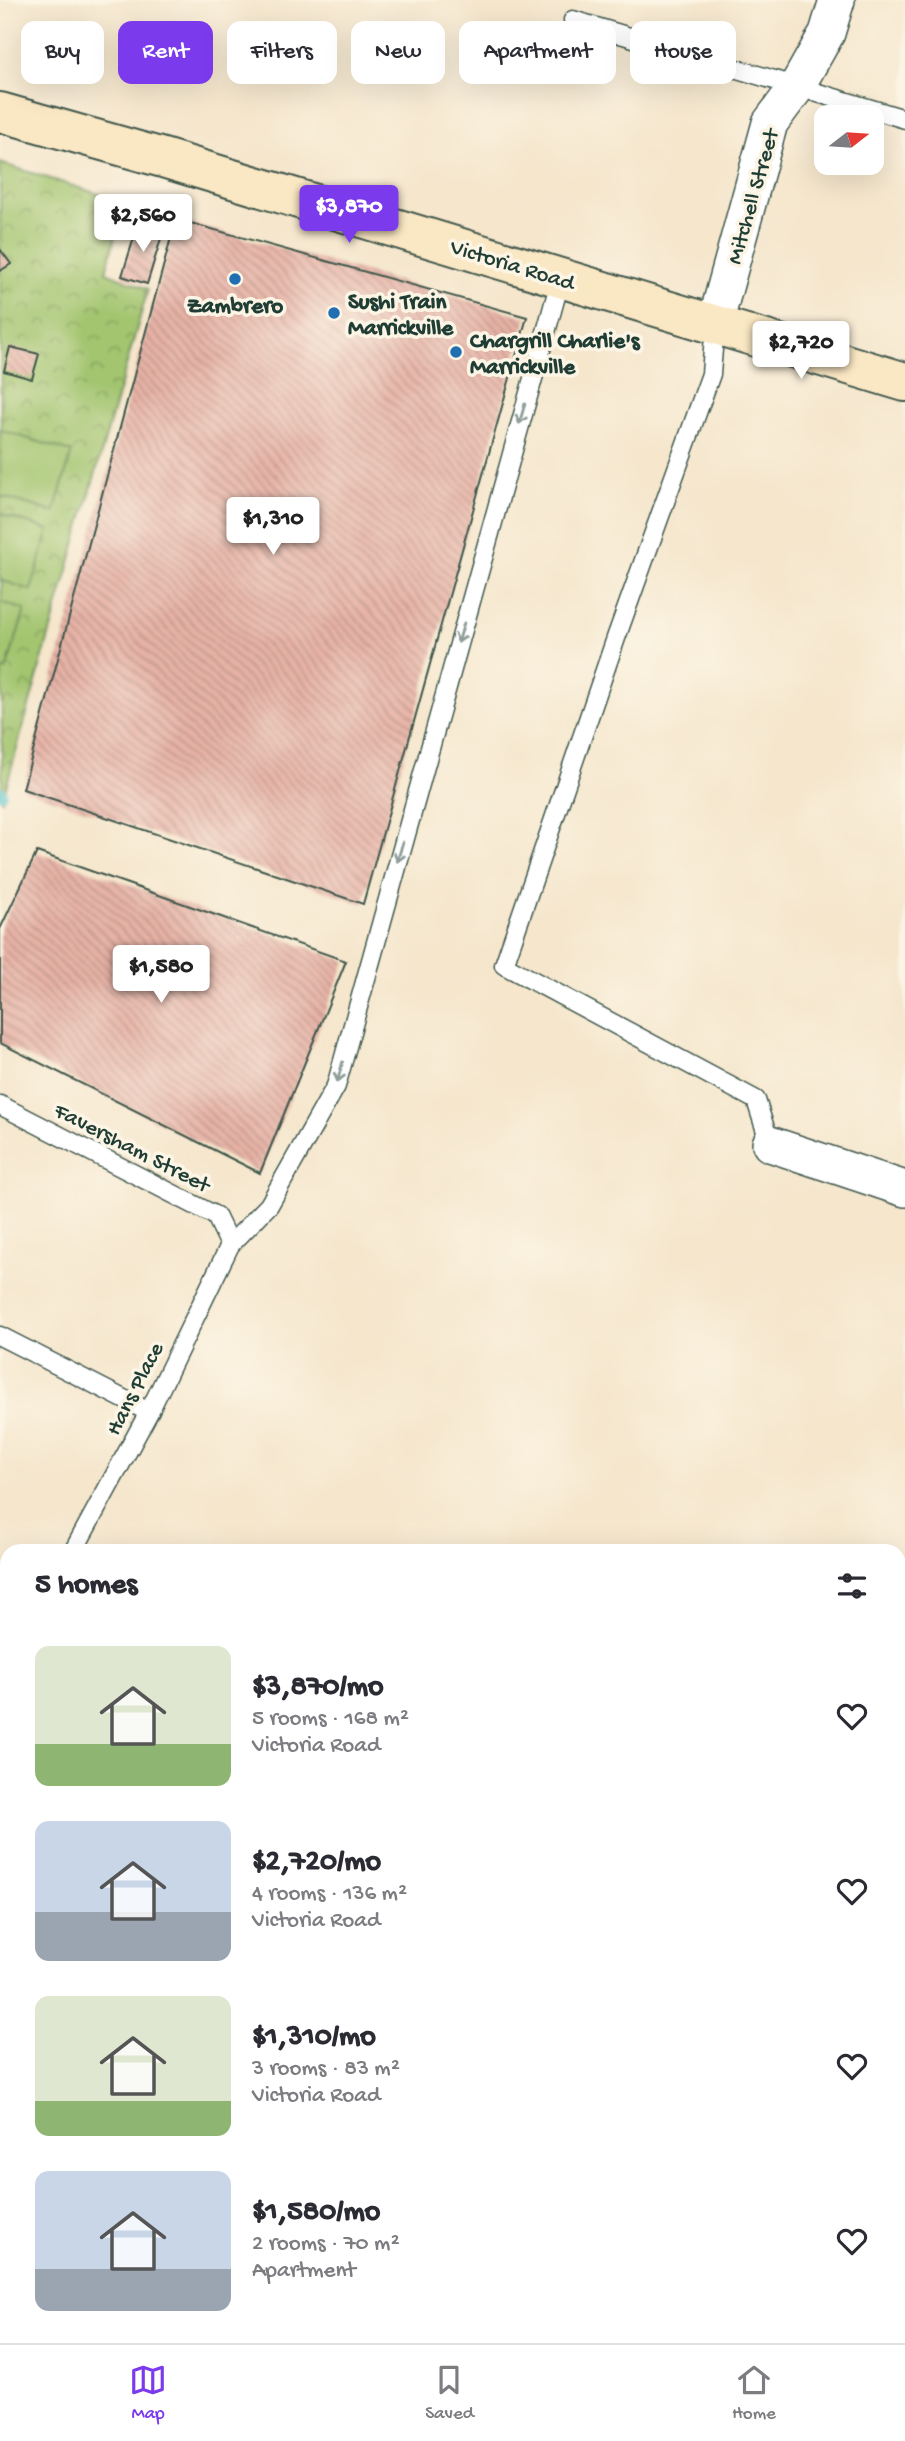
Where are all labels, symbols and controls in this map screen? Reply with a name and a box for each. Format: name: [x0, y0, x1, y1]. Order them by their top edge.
chip: Buy: [21, 21, 104, 84]
chip: Rent: [118, 21, 213, 84]
chip: Filters: [227, 21, 337, 84]
chip: New: [351, 21, 445, 84]
chip: Apartment: [459, 21, 616, 84]
chip: House: [630, 21, 736, 84]
north arrow: [814, 105, 884, 175]
map controls: [814, 105, 884, 175]
street label: Mitchell Street: [722, 125, 787, 268]
pin: $3,870: [292, 186, 406, 245]
pin: $2,560: [86, 194, 200, 254]
text: $3,870: [315, 194, 383, 221]
text: $2,560: [110, 203, 176, 230]
street label: Victoria Road: [446, 234, 579, 298]
marker: Zambrero: [227, 271, 243, 287]
place label: Sushi Train Marrickville: [348, 290, 454, 343]
place label: Zambrero: [187, 294, 283, 321]
marker: Sushi Train Marrickville: [326, 305, 342, 321]
pin: $2,720: [744, 322, 858, 381]
place label: Chargrill Charlie's Marrickville: [470, 329, 641, 382]
text: $2,720: [768, 330, 834, 357]
marker: Chargrill Charlie's Marrickville: [448, 344, 464, 360]
one-way arrow: [515, 403, 528, 425]
pin: $1,310: [216, 498, 330, 557]
text: $1,310: [242, 506, 304, 533]
one-way arrow: [454, 621, 467, 644]
one-way arrow: [393, 840, 406, 863]
pin: $1,580: [104, 946, 218, 1005]
text: $1,580: [129, 954, 193, 981]
one-way arrow: [333, 1060, 346, 1083]
street label: Faversham Street: [48, 1098, 215, 1201]
street label: Hans Place: [101, 1337, 172, 1441]
icon: filters: [833, 1567, 871, 1605]
text: 5 homes: [35, 1569, 137, 1604]
text: $3,870/mo: [252, 1671, 384, 1706]
icon: home: [91, 1674, 175, 1758]
icon: heart: [833, 1697, 871, 1735]
text: 5 rooms · 168 m²: [252, 1706, 409, 1733]
text: Victoria Road: [252, 1733, 381, 1760]
text: $2,720/mo: [252, 1846, 381, 1881]
icon: home: [91, 1849, 175, 1933]
icon: heart: [833, 1872, 871, 1910]
text: 4 rooms · 136 m²: [252, 1881, 407, 1908]
text: Victoria Road: [252, 1908, 381, 1935]
text: $1,310/mo: [252, 2021, 376, 2056]
icon: home: [91, 2024, 175, 2108]
icon: heart: [833, 2047, 871, 2085]
text: 3 rooms · 83 m²: [252, 2056, 400, 2083]
text: Victoria Road: [252, 2083, 381, 2110]
text: $1,580/mo: [252, 2196, 380, 2231]
icon: home: [91, 2199, 175, 2283]
icon: heart: [833, 2222, 871, 2260]
text: 2 rooms · 70 m²: [252, 2231, 400, 2258]
text: Apartment: [252, 2258, 356, 2285]
tab: Map: [129, 2361, 167, 2426]
tab: Saved: [425, 2361, 474, 2426]
tab: Home: [732, 2361, 776, 2426]

